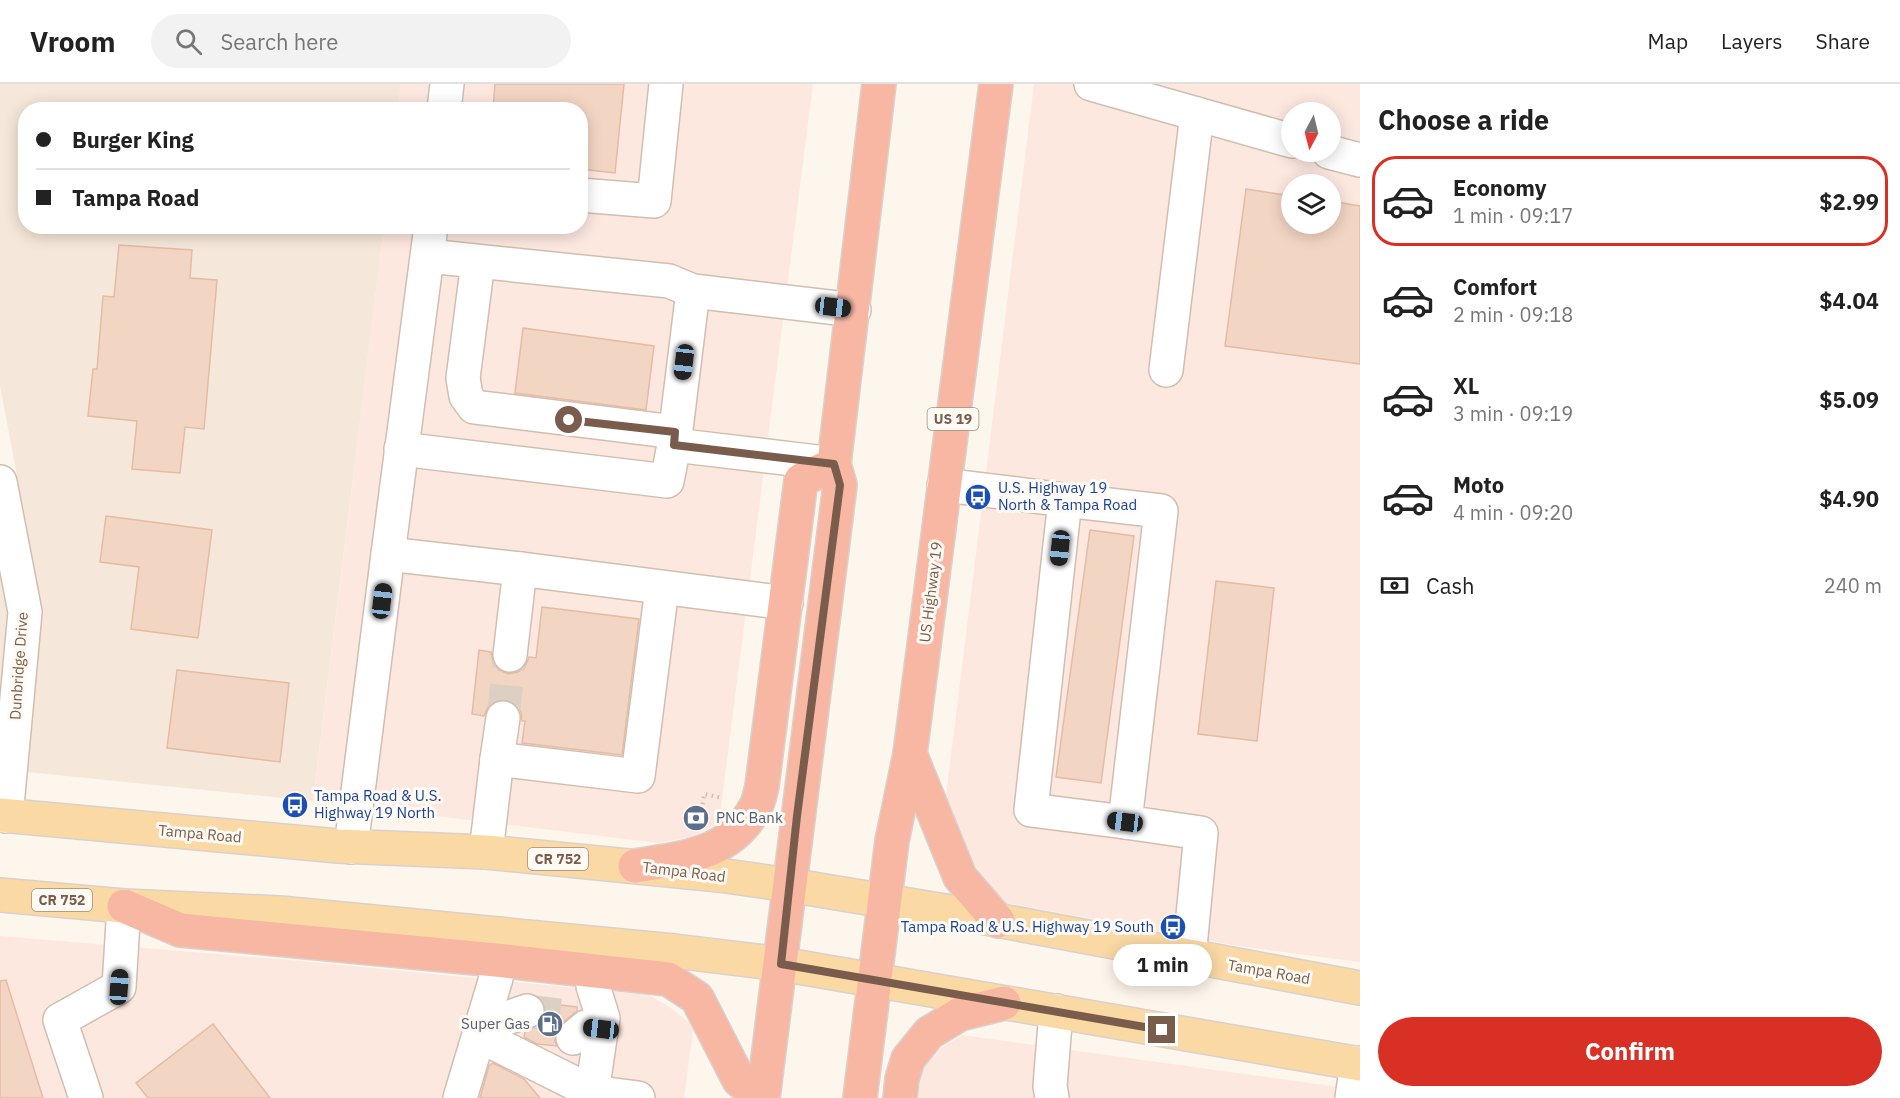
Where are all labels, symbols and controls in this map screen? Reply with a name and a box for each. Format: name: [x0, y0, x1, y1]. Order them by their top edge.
search box: [151, 14, 571, 68]
text: Vroom: [30, 23, 115, 60]
icon: search: [172, 25, 205, 58]
text: Search here: [220, 27, 338, 56]
text: Map: [1648, 27, 1688, 55]
text: Layers: [1721, 27, 1783, 55]
text: Share: [1816, 27, 1870, 55]
north arrow: [1281, 102, 1341, 162]
map controls: [1281, 102, 1341, 234]
text: Choose a ride: [1378, 102, 1549, 137]
text: Burger King: [72, 125, 194, 154]
text: Economy: [1453, 173, 1547, 202]
button: layers: [1281, 174, 1341, 234]
icon: car: [1381, 174, 1435, 228]
text: Tampa Road: [72, 183, 199, 212]
text: $2.99: [1819, 187, 1879, 216]
text: 1 min · 09:17: [1453, 202, 1573, 229]
text: Comfort: [1453, 272, 1537, 301]
icon: car: [1381, 273, 1435, 327]
text: $4.04: [1819, 286, 1879, 315]
car: [814, 296, 852, 318]
text: 2 min · 09:18: [1453, 301, 1573, 328]
car: [673, 343, 695, 381]
text: XL: [1453, 371, 1479, 400]
icon: car: [1381, 372, 1435, 426]
text: $5.09: [1819, 385, 1879, 414]
text: 3 min · 09:19: [1453, 400, 1573, 427]
route start: [555, 406, 582, 433]
road number: US 19: [928, 408, 978, 430]
text: Moto: [1453, 470, 1504, 499]
icon: car: [1381, 471, 1435, 525]
place label: U.S. Highway 19 North & Tampa Road: [998, 478, 1137, 514]
bus stop icon: U.S. Highway 19 North & Tampa Road: [963, 482, 993, 512]
text: $4.90: [1819, 484, 1879, 513]
text: 4 min · 09:20: [1453, 499, 1573, 526]
car: [1049, 529, 1071, 567]
street label: US Highway 19: [915, 540, 946, 643]
icon: cash: [1378, 569, 1411, 602]
text: Cash: [1426, 571, 1475, 600]
text: 240 m: [1824, 572, 1882, 599]
car: [371, 582, 393, 620]
street label: Dunbridge Drive: [5, 611, 32, 721]
place label: Tampa Road & U.S. Highway 19 North: [314, 786, 442, 822]
bus stop icon: Tampa Road & U.S. Highway 19 North: [280, 790, 310, 820]
bank icon: PNC Bank: [681, 803, 711, 833]
place label: PNC Bank: [716, 808, 783, 827]
car: [1106, 811, 1144, 833]
street label: Tampa Road: [158, 820, 242, 847]
road number: CR 752: [528, 848, 588, 870]
street label: Tampa Road: [642, 857, 727, 886]
road number: CR 752: [32, 889, 92, 911]
bus stop icon: Tampa Road & U.S. Highway 19 South: [1158, 912, 1188, 942]
place label: Tampa Road & U.S. Highway 19 South: [901, 917, 1154, 936]
callout: 1 min: [1112, 943, 1212, 985]
text: 1 min: [1136, 951, 1189, 978]
street label: Tampa Road: [1226, 955, 1312, 988]
car: [109, 968, 129, 1006]
fuel station icon: Super Gas: [535, 1009, 565, 1039]
place label: Super Gas: [461, 1014, 530, 1033]
route end: [1148, 1016, 1175, 1043]
button: Confirm: [1378, 1017, 1882, 1086]
car: [582, 1018, 620, 1040]

